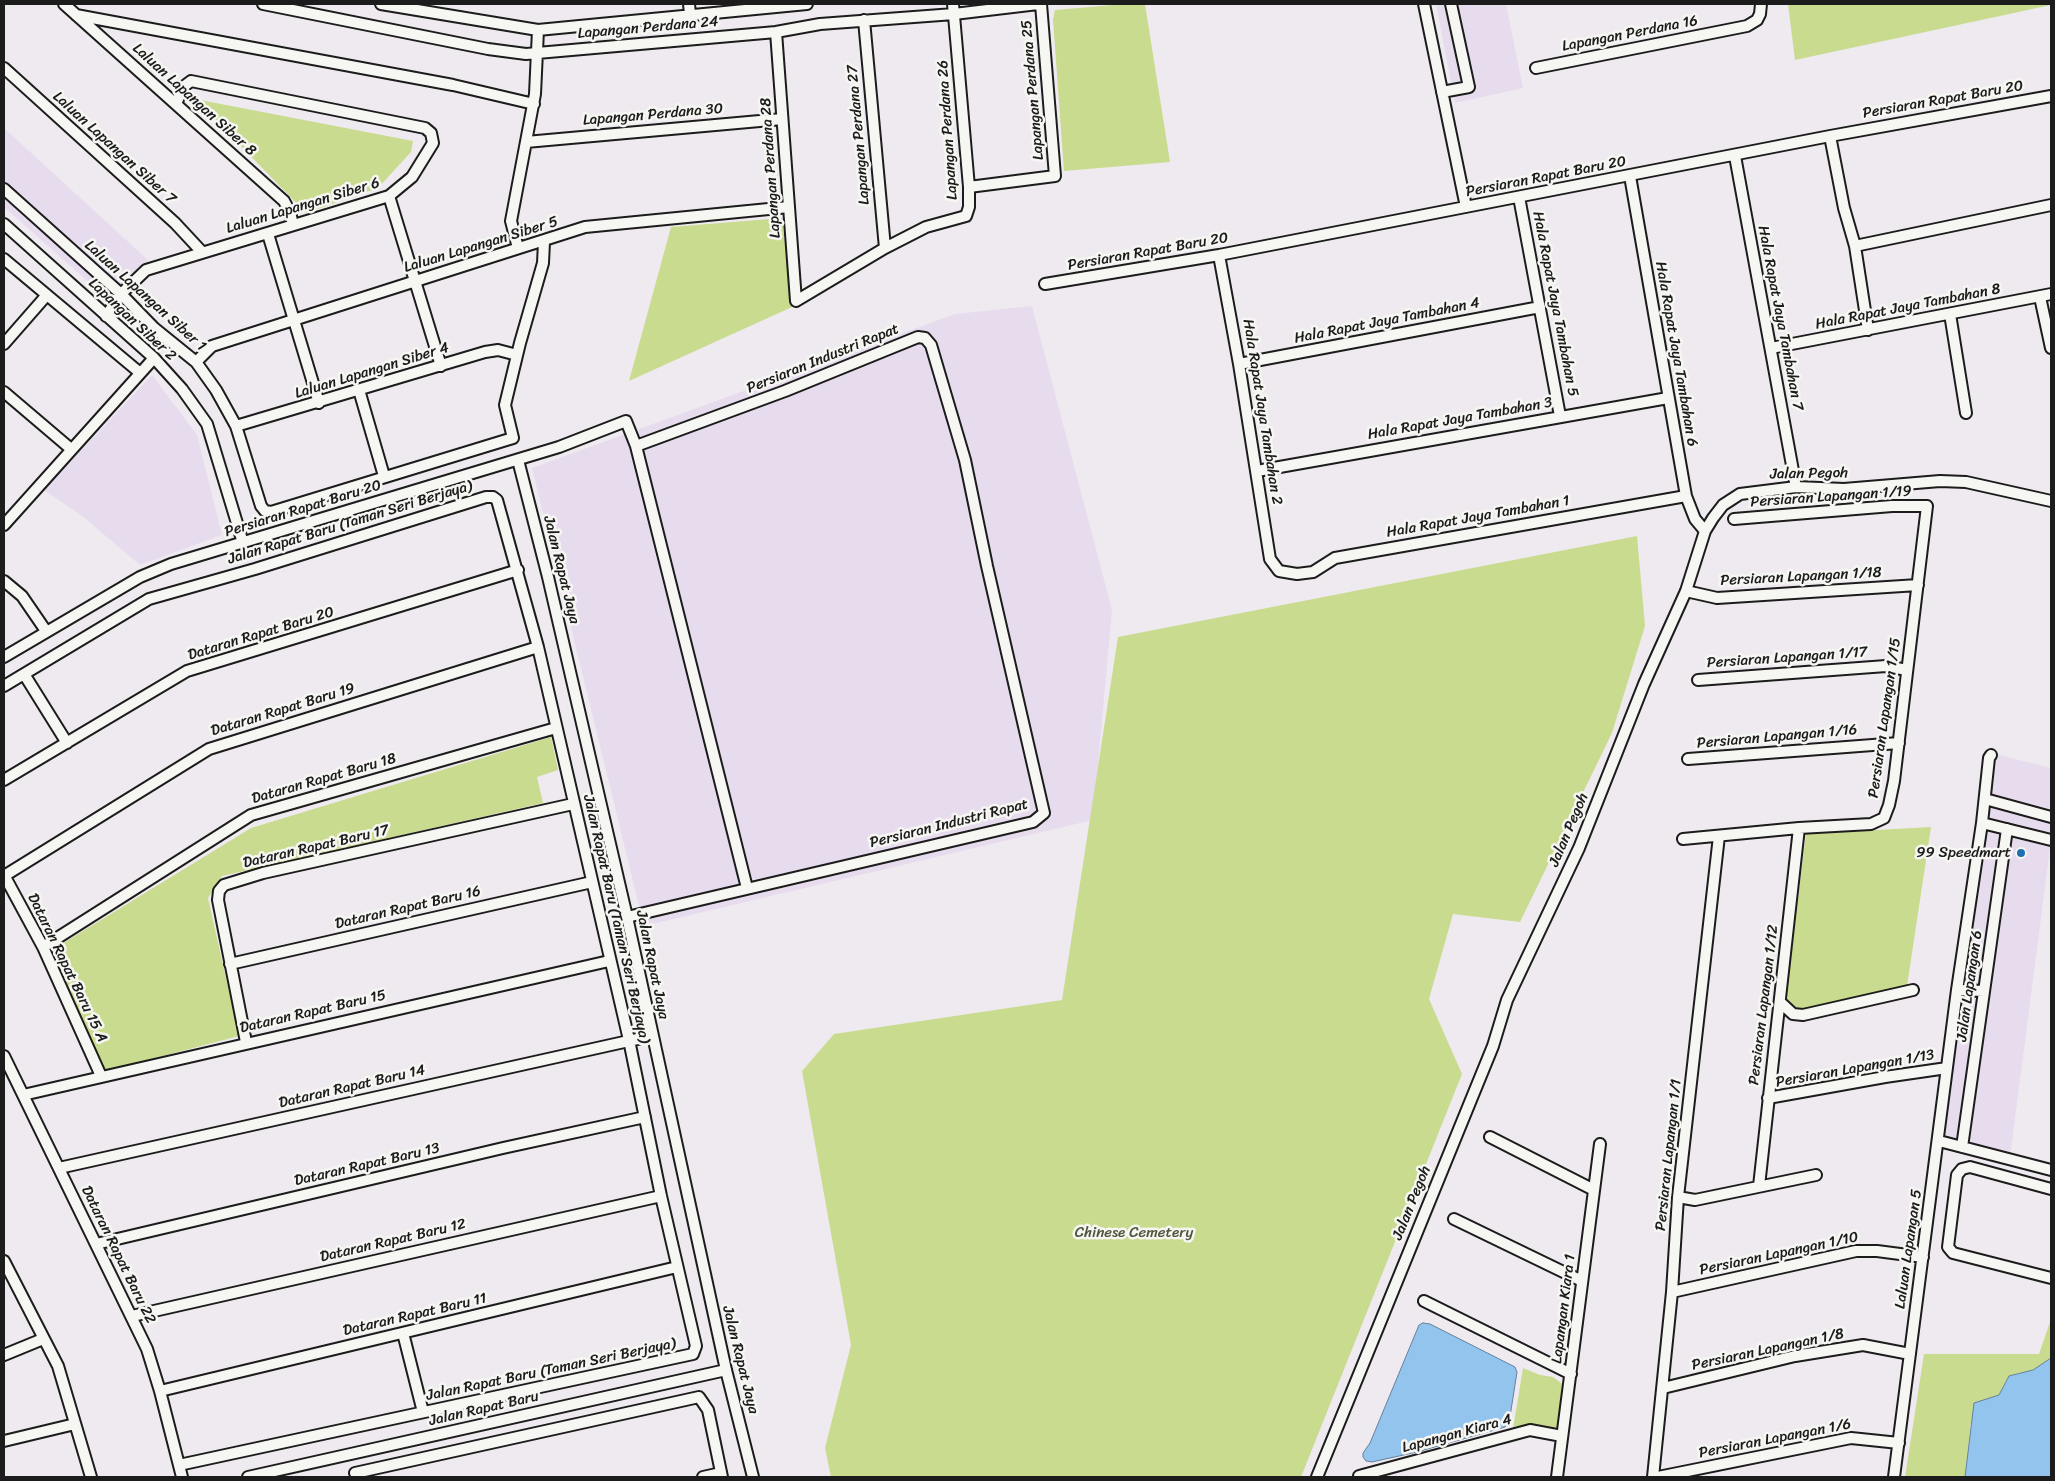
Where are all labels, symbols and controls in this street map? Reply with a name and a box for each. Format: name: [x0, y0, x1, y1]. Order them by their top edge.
street label: Lapangan Perdana 16: [1561, 12, 1699, 56]
street label: Lapangan Perdana 24: [577, 13, 719, 43]
street label: Lapangan Perdana 25: [1018, 19, 1048, 161]
street label: Laluan Lapangan Siber 8: [129, 40, 259, 160]
street label: Lapangan Perdana 26: [934, 59, 962, 201]
street label: Lapangan Perdana 27: [844, 64, 874, 206]
street label: Persiaran Rapat Baru 20: [1861, 77, 2025, 123]
street label: Laluan Lapangan Siber 7: [49, 88, 179, 208]
street label: Lapangan Perdana 28: [757, 97, 785, 239]
street label: Lapangan Perdana 30: [582, 100, 724, 130]
street label: Persiaran Rapat Baru 20: [1464, 153, 1628, 201]
street label: Laluan Lapangan Siber 6: [224, 174, 382, 238]
street label: Hala Rapat Jaya Tambahan 5: [1528, 210, 1582, 398]
street label: Laluan Lapangan Siber 5: [402, 213, 560, 277]
street label: Hala Rapat Jaya Tambahan 7: [1753, 224, 1807, 412]
street label: Persiaran Rapat Baru 20: [1066, 229, 1230, 275]
street label: Laluan Lapangan Siber 1: [81, 237, 209, 355]
street label: Hala Rapat Jaya Tambahan 6: [1651, 260, 1701, 448]
street label: Lapangan Siber 2: [84, 275, 180, 365]
street label: Hala Rapat Jaya Tambahan 8: [1814, 280, 2002, 334]
street label: Hala Rapat Jaya Tambahan 4: [1293, 294, 1481, 348]
street label: Hala Rapat Jaya Tambahan 2: [1238, 318, 1286, 506]
street label: Persiaran Industri Rapat: [744, 320, 902, 398]
street label: Laluan Lapangan Siber 4: [293, 339, 451, 403]
street label: Hala Rapat Jaya Tambahan 3: [1366, 394, 1554, 444]
street label: Jalan Pegoh: [1770, 464, 1848, 484]
street label: Persiaran Rapat Baru 20: [222, 477, 384, 541]
street label: Jalan Rapat Baru (Taman Seri Berjaya): [226, 477, 474, 569]
street label: Persiaran Lapangan 1/19: [1750, 482, 1912, 512]
street label: Hala Rapat Jaya Tambahan 1: [1385, 492, 1571, 542]
street label: Jalan Rapat Jaya: [539, 514, 583, 626]
street label: Persiaran Lapangan 1/18: [1720, 564, 1882, 590]
street label: Dataran Rapat Baru 20: [186, 603, 336, 665]
street label: Persiaran Lapangan 1/15: [1865, 637, 1905, 799]
street label: Persiaran Lapangan 1/17: [1706, 643, 1868, 673]
street label: Dataran Rapat Baru 19: [209, 680, 357, 740]
street label: Persiaran Lapangan 1/16: [1696, 721, 1858, 753]
street label: Dataran Rapat Baru 18: [250, 750, 398, 808]
street label: Jalan Pegoh: [1545, 790, 1593, 870]
street label: Jalan Rapat Baru (Taman Seri Berjaya): [579, 793, 653, 1045]
street label: Persiaran Industri Rapat: [868, 796, 1030, 852]
street label: Dataran Rapat Baru 17: [241, 821, 391, 873]
place label: 99 Speedmart: [1916, 844, 2011, 862]
marker: 99 Speedmart: [2015, 847, 2027, 859]
street label: Dataran Rapat Baru 16: [333, 882, 483, 934]
street label: Dataran Rapat Baru 15 A: [23, 891, 111, 1045]
street label: Jalan Rapat Jaya: [632, 909, 672, 1021]
street label: Persiaran Lapangan 1/12: [1745, 924, 1783, 1086]
street label: Jalan Lapangan 6: [1953, 929, 1987, 1043]
street label: Dataran Rapat Baru 15: [238, 986, 388, 1038]
street label: Persiaran Lapangan 1/13: [1774, 1046, 1936, 1092]
street label: Dataran Rapat Baru 14: [277, 1061, 427, 1113]
street label: Persiaran Lapangan 1/1: [1652, 1078, 1686, 1232]
street label: Dataran Rapat Baru 13: [293, 1140, 441, 1190]
street label: Jalan Pegoh: [1389, 1163, 1435, 1243]
street label: Dataran Rapat Baru 22: [77, 1183, 159, 1327]
street label: Laluan Lapangan 5: [1892, 1188, 1926, 1310]
street label: Dataran Rapat Baru 12: [318, 1215, 468, 1267]
park label: Chinese Cemetery: [1075, 1224, 1193, 1242]
street label: Persiaran Lapangan 1/10: [1698, 1228, 1860, 1280]
street label: Lapangan Kiara 1: [1548, 1253, 1580, 1365]
street label: Dataran Rapat Baru 11: [341, 1290, 489, 1340]
street label: Jalan Rapat Jaya: [718, 1304, 762, 1416]
street label: Persiaran Lapangan 1/8: [1690, 1325, 1846, 1375]
street label: Jalan Rapat Baru (Taman Seri Berjaya): [425, 1335, 677, 1405]
street label: Jalan Rapat Baru: [427, 1388, 541, 1430]
street label: Lapangan Kiara 4: [1400, 1411, 1514, 1457]
street label: Persiaran Lapangan 1/6: [1697, 1415, 1853, 1463]

